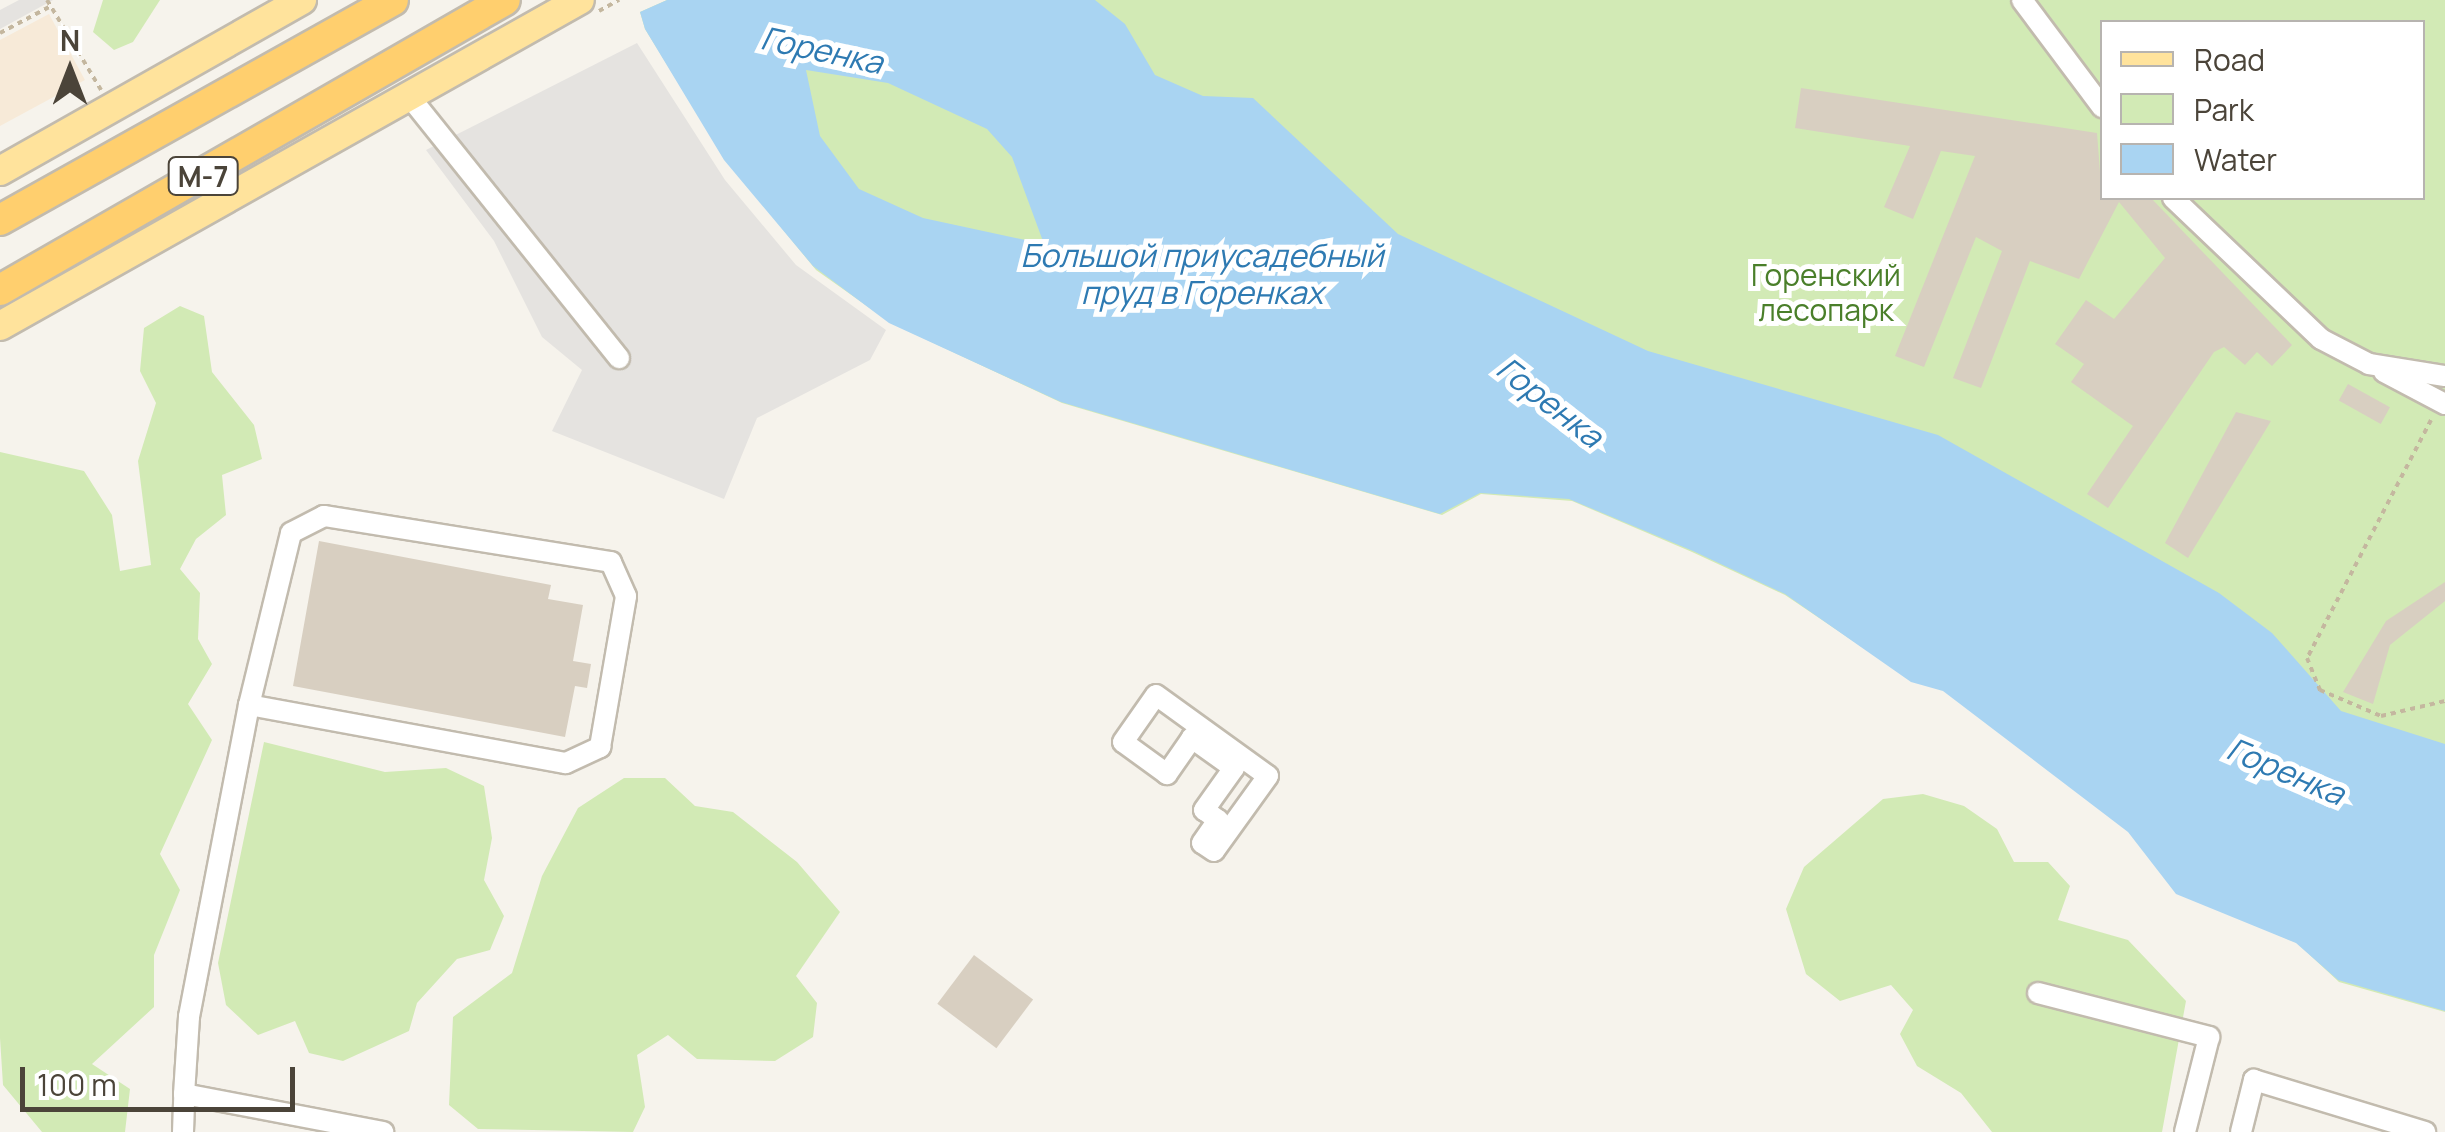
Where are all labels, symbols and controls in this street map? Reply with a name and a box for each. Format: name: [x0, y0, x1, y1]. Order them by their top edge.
water label: Горенка: [758, 18, 886, 82]
north arrow: [20, 20, 120, 120]
legend: [2100, 20, 2425, 200]
text: N: [60, 21, 80, 59]
text: Road: [2194, 39, 2265, 80]
text: Park: [2194, 89, 2254, 130]
text: Water: [2194, 139, 2277, 180]
road number: М-7: [166, 153, 240, 199]
water label: Большой приусадебный пруд в Горенках: [1020, 237, 1384, 312]
park label: Горенский лесопарк: [1751, 257, 1901, 328]
water label: Горенка: [1490, 349, 1610, 455]
water label: Горенка: [2222, 729, 2350, 813]
scale bar: [25, 1047, 300, 1109]
text: 100 m: [37, 1064, 117, 1105]

